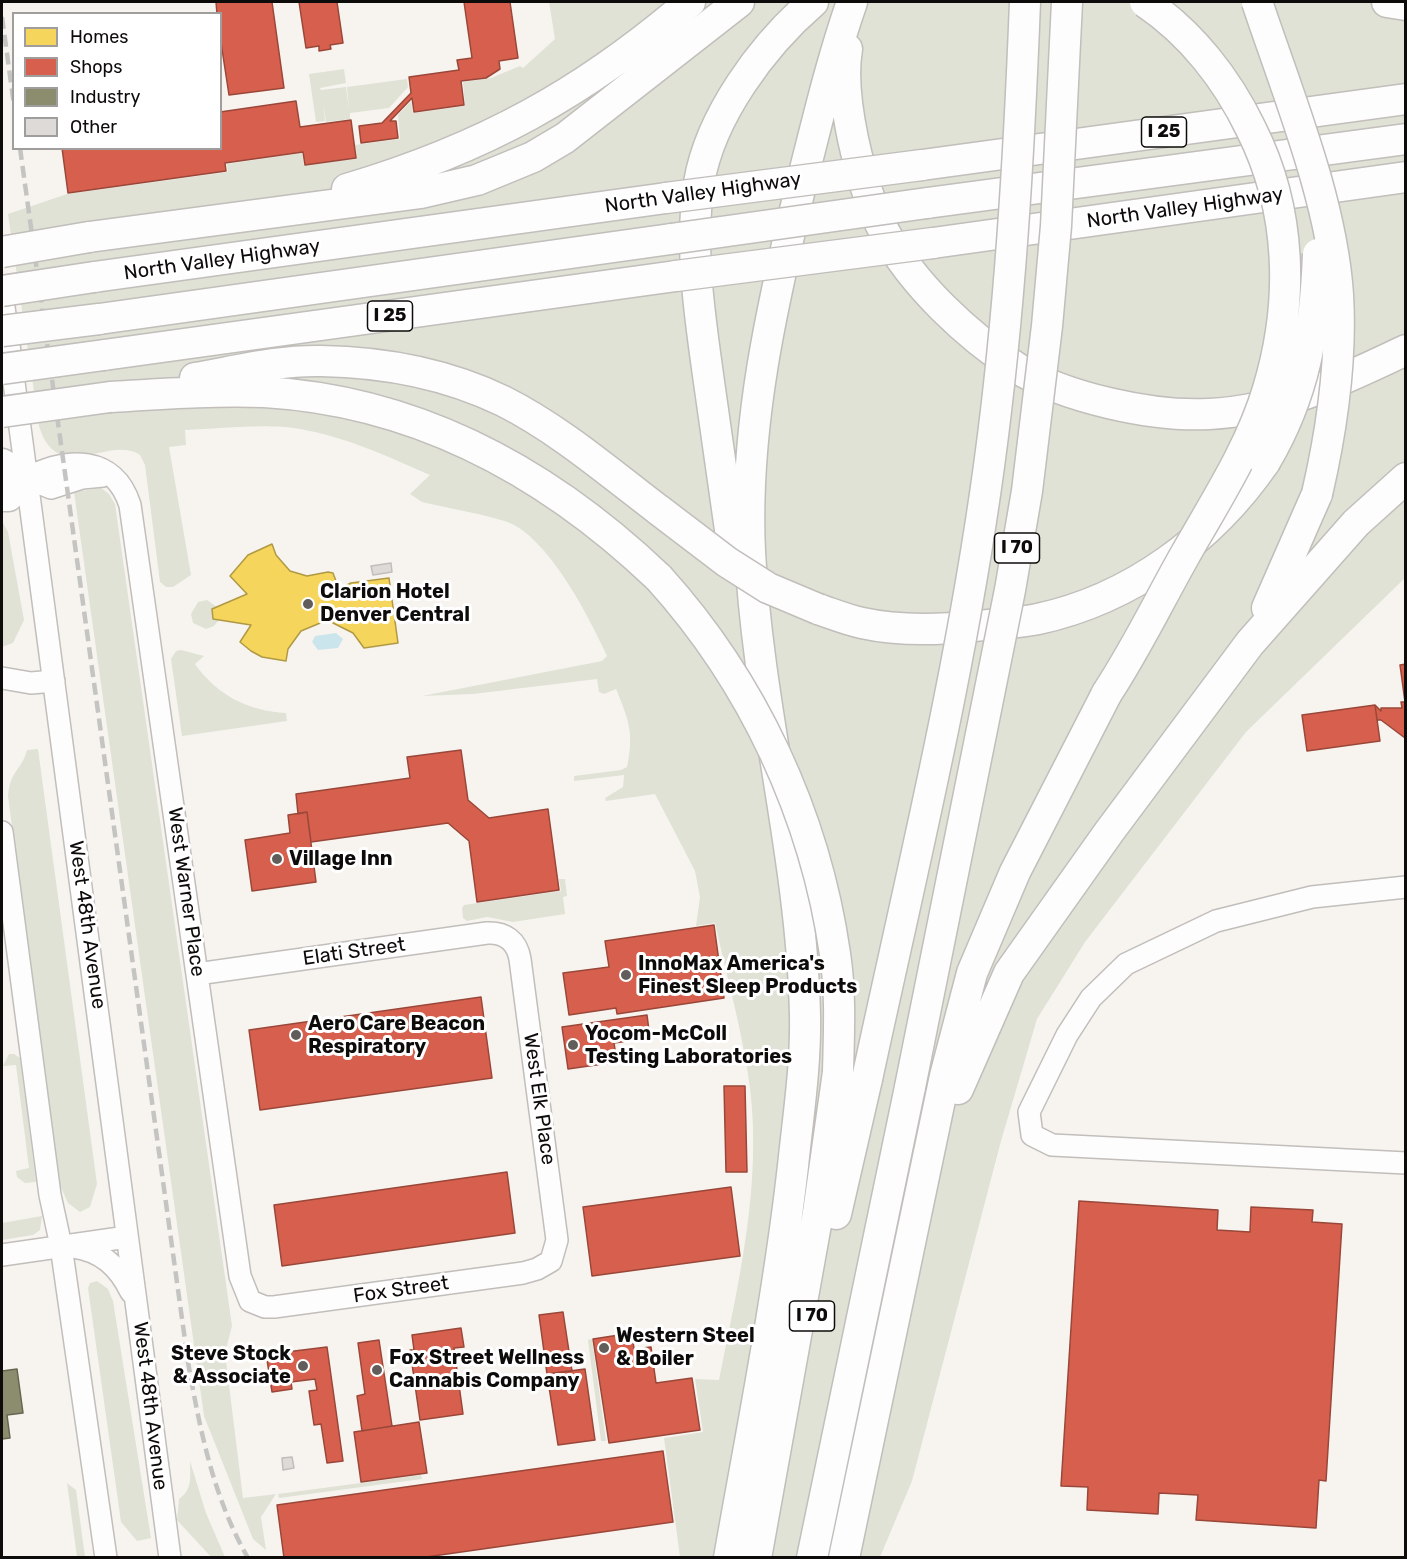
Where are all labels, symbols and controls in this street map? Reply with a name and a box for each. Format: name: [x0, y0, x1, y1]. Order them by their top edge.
legend: [12, 12, 222, 150]
text: Homes: [70, 26, 128, 48]
text: Shops: [70, 56, 122, 78]
text: Industry: [70, 86, 140, 108]
text: Other: [70, 116, 117, 138]
road number: I 25: [1142, 117, 1186, 147]
street label: North Valley Highway: [603, 167, 803, 219]
street label: North Valley Highway: [1085, 182, 1285, 234]
street label: North Valley Highway: [122, 234, 322, 286]
road number: I 25: [368, 301, 412, 331]
road number: I 70: [994, 533, 1040, 563]
place label: Clarion Hotel Denver Central: [320, 580, 470, 627]
marker: Clarion Hotel Denver Central: [301, 597, 315, 611]
street label: West Warner Place: [162, 806, 210, 978]
street label: West 48th Avenue: [63, 839, 111, 1011]
place label: Village Inn: [289, 847, 393, 871]
marker: Village Inn: [270, 852, 284, 866]
street label: Elati Street: [301, 933, 407, 971]
place label: InnoMax America's Finest Sleep Products: [638, 952, 857, 999]
marker: InnoMax America's Finest Sleep Products: [619, 968, 633, 982]
place label: Aero Care Beacon Respiratory: [308, 1012, 485, 1059]
place label: Yocom-McColl Testing Laboratories: [585, 1022, 792, 1069]
marker: Aero Care Beacon Respiratory: [289, 1028, 303, 1042]
street label: West Elk Place: [518, 1032, 560, 1166]
marker: Yocom-McColl Testing Laboratories: [566, 1038, 580, 1052]
street label: Fox Street: [352, 1271, 450, 1309]
road number: I 70: [790, 1301, 834, 1331]
street label: West 48th Avenue: [128, 1320, 172, 1492]
place label: Western Steel & Boiler: [616, 1324, 755, 1371]
marker: Western Steel & Boiler: [597, 1341, 611, 1355]
place label: Steve Stock & Associate: [171, 1342, 291, 1389]
place label: Fox Street Wellness Cannabis Company: [389, 1346, 584, 1393]
marker: Steve Stock & Associate: [296, 1359, 310, 1373]
marker: Fox Street Wellness Cannabis Company: [370, 1363, 384, 1377]

